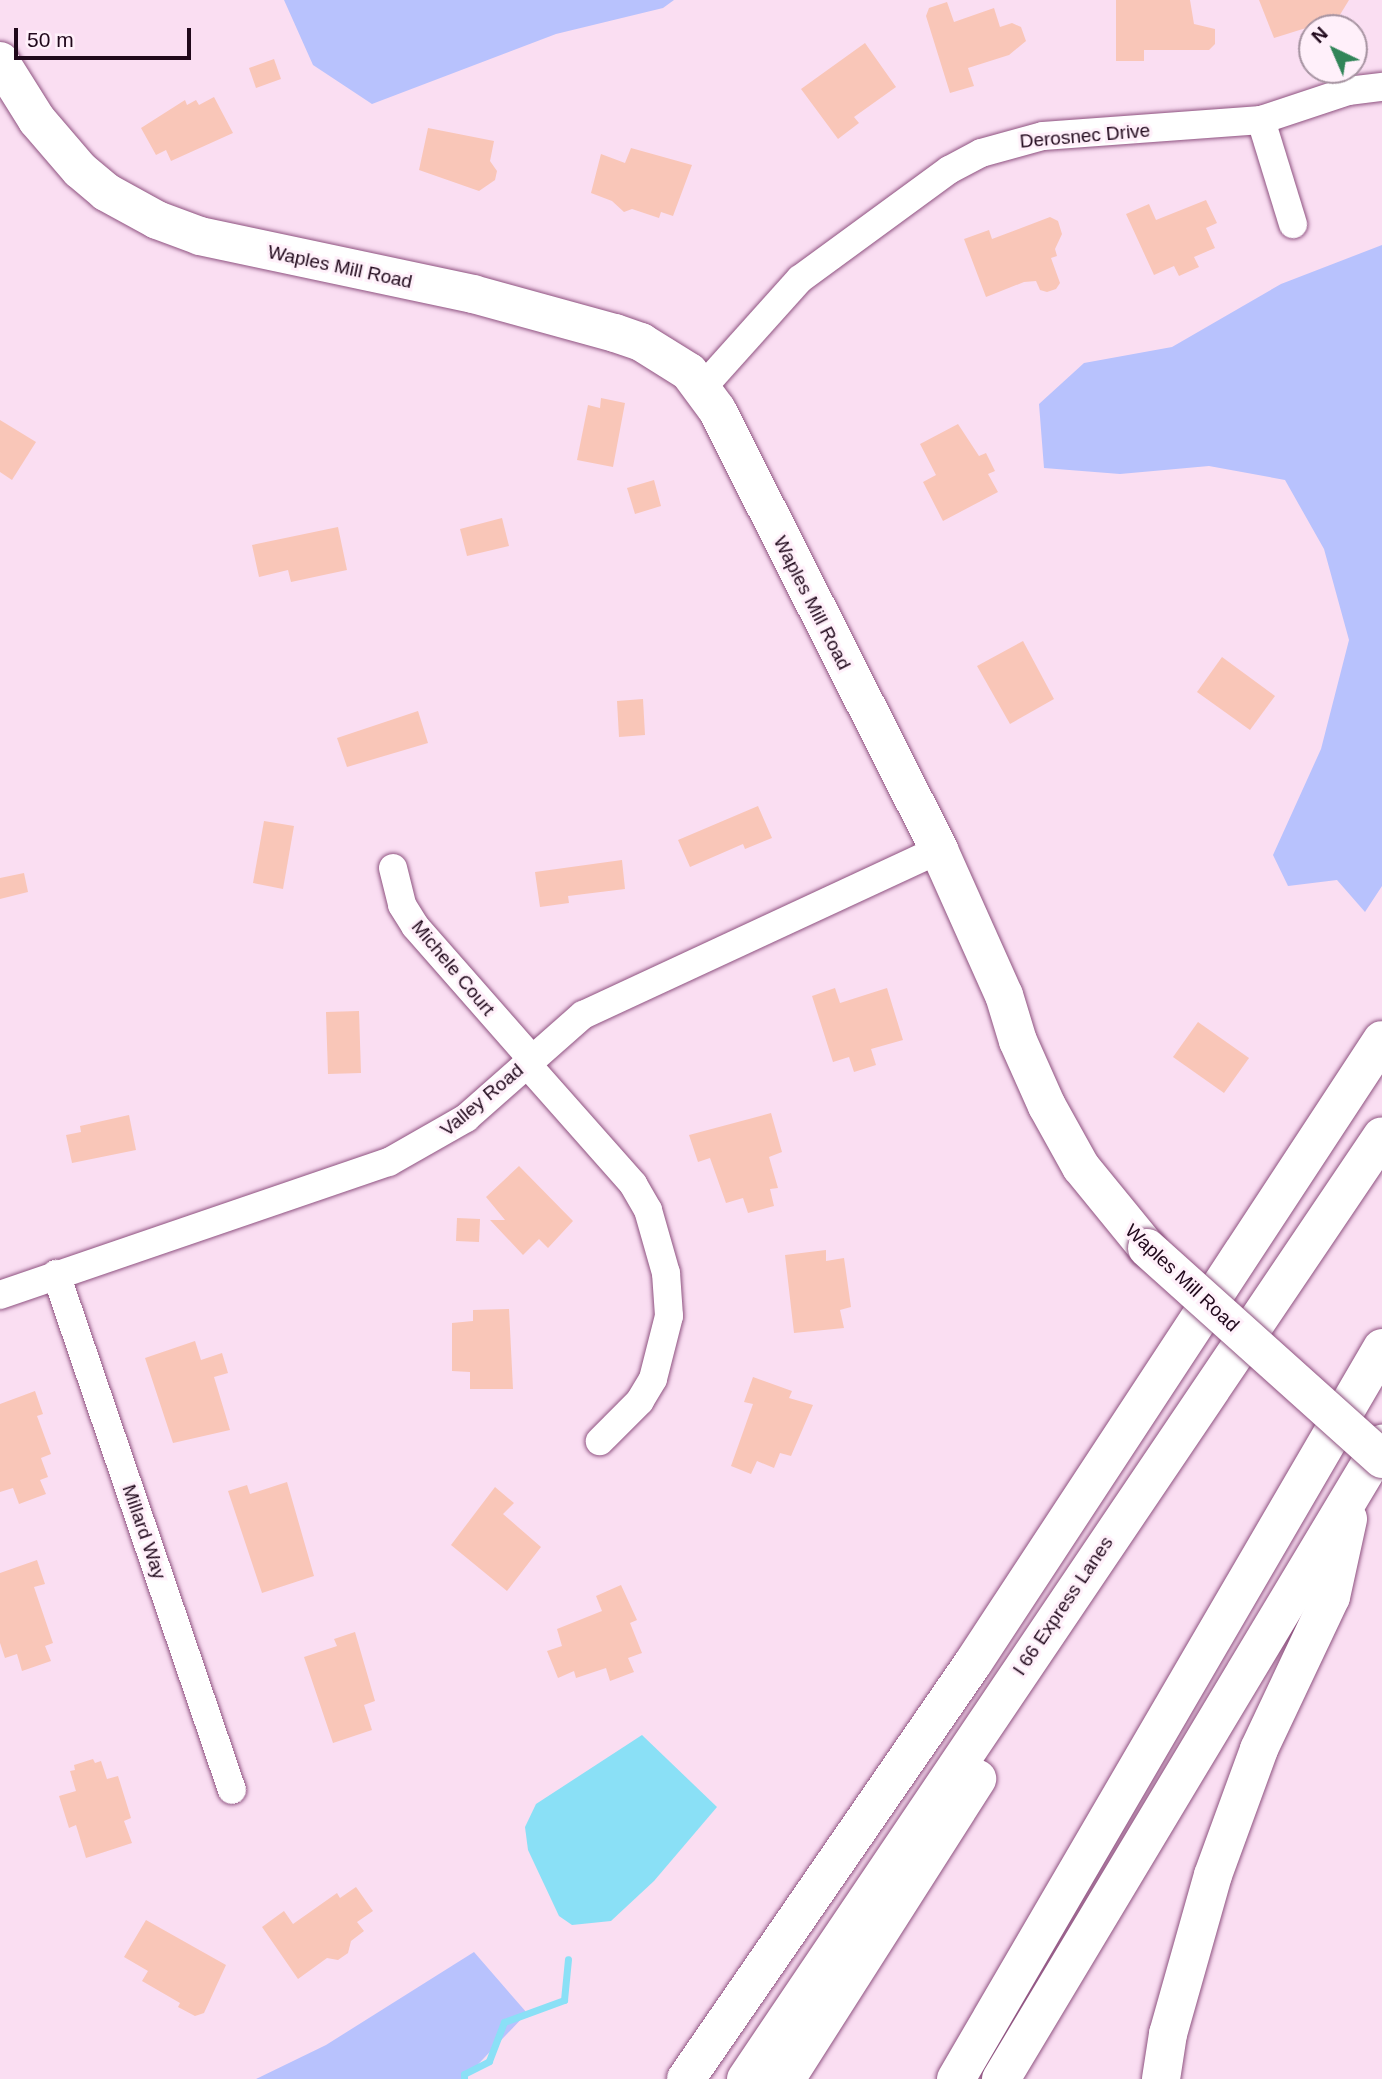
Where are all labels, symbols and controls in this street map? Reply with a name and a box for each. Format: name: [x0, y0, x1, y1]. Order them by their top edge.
scale bar: [18, 14, 194, 58]
north arrow: [1298, 14, 1368, 84]
text: N: [1307, 23, 1332, 47]
text: 50 m: [27, 28, 74, 51]
street label: Derosnec Drive: [1019, 119, 1151, 153]
street label: Waples Mill Road: [266, 241, 414, 293]
street label: Waples Mill Road: [768, 532, 856, 674]
street label: Michele Court: [407, 916, 499, 1020]
street label: Valley Road: [436, 1059, 528, 1141]
street label: Waples Mill Road: [1120, 1219, 1244, 1337]
street label: Millard Way: [117, 1482, 171, 1582]
street label: I 66 Express Lanes: [1008, 1532, 1118, 1680]

